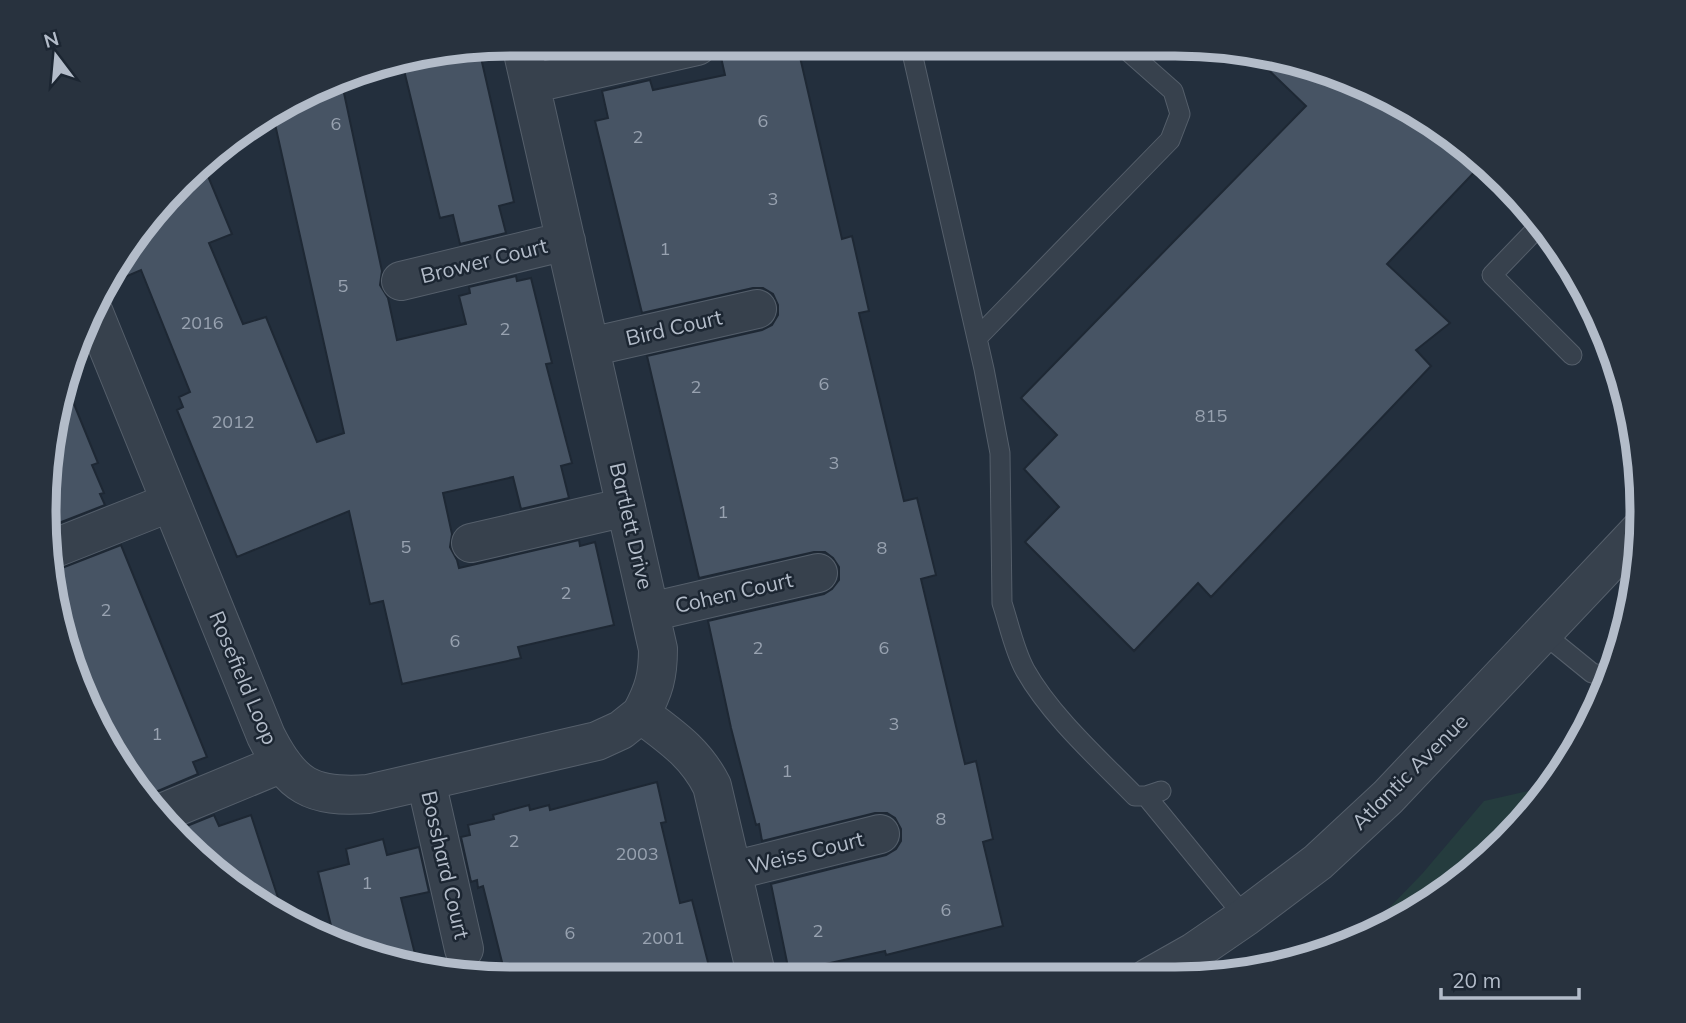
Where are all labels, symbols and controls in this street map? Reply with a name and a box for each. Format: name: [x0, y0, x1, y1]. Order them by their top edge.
north arrow: [21, 21, 91, 91]
text: N: [41, 26, 62, 53]
house number: 6: [758, 109, 768, 132]
house number: 6: [331, 112, 341, 135]
house number: 2: [633, 125, 643, 148]
house number: 3: [768, 187, 778, 210]
street label: Brower Court: [418, 232, 550, 288]
house number: 1: [660, 237, 670, 260]
house number: 5: [338, 274, 349, 297]
street label: Bird Court: [623, 303, 725, 351]
house number: 2016: [180, 311, 224, 334]
house number: 2: [500, 317, 510, 340]
house number: 6: [819, 372, 829, 395]
house number: 2: [691, 375, 701, 398]
house number: 815: [1195, 404, 1227, 427]
house number: 2012: [211, 410, 255, 433]
house number: 3: [829, 451, 839, 474]
street label: Bartlett Drive: [605, 460, 659, 592]
house number: 1: [718, 500, 728, 523]
house number: 5: [401, 535, 412, 558]
house number: 8: [877, 536, 887, 559]
street label: Cohen Court: [672, 566, 795, 618]
house number: 2: [561, 581, 571, 604]
house number: 2: [101, 598, 111, 621]
street label: Rosefield Loop: [204, 607, 284, 748]
house number: 6: [450, 629, 460, 652]
house number: 2: [753, 636, 763, 659]
house number: 6: [879, 636, 889, 659]
street label: Atlantic Avenue: [1346, 708, 1473, 835]
house number: 3: [889, 712, 899, 735]
house number: 1: [152, 722, 162, 745]
house number: 1: [782, 759, 792, 782]
street label: Bosshard Court: [416, 788, 476, 941]
house number: 8: [936, 807, 946, 830]
street label: Weiss Court: [745, 825, 866, 879]
house number: 2: [509, 829, 519, 852]
house number: 2003: [615, 842, 659, 865]
house number: 1: [362, 871, 372, 894]
house number: 6: [941, 898, 951, 921]
house number: 2: [813, 919, 823, 942]
house number: 6: [565, 921, 575, 944]
house number: 2001: [641, 926, 685, 949]
scale bar: [1441, 956, 1579, 1000]
text: 20 m: [1452, 967, 1501, 993]

